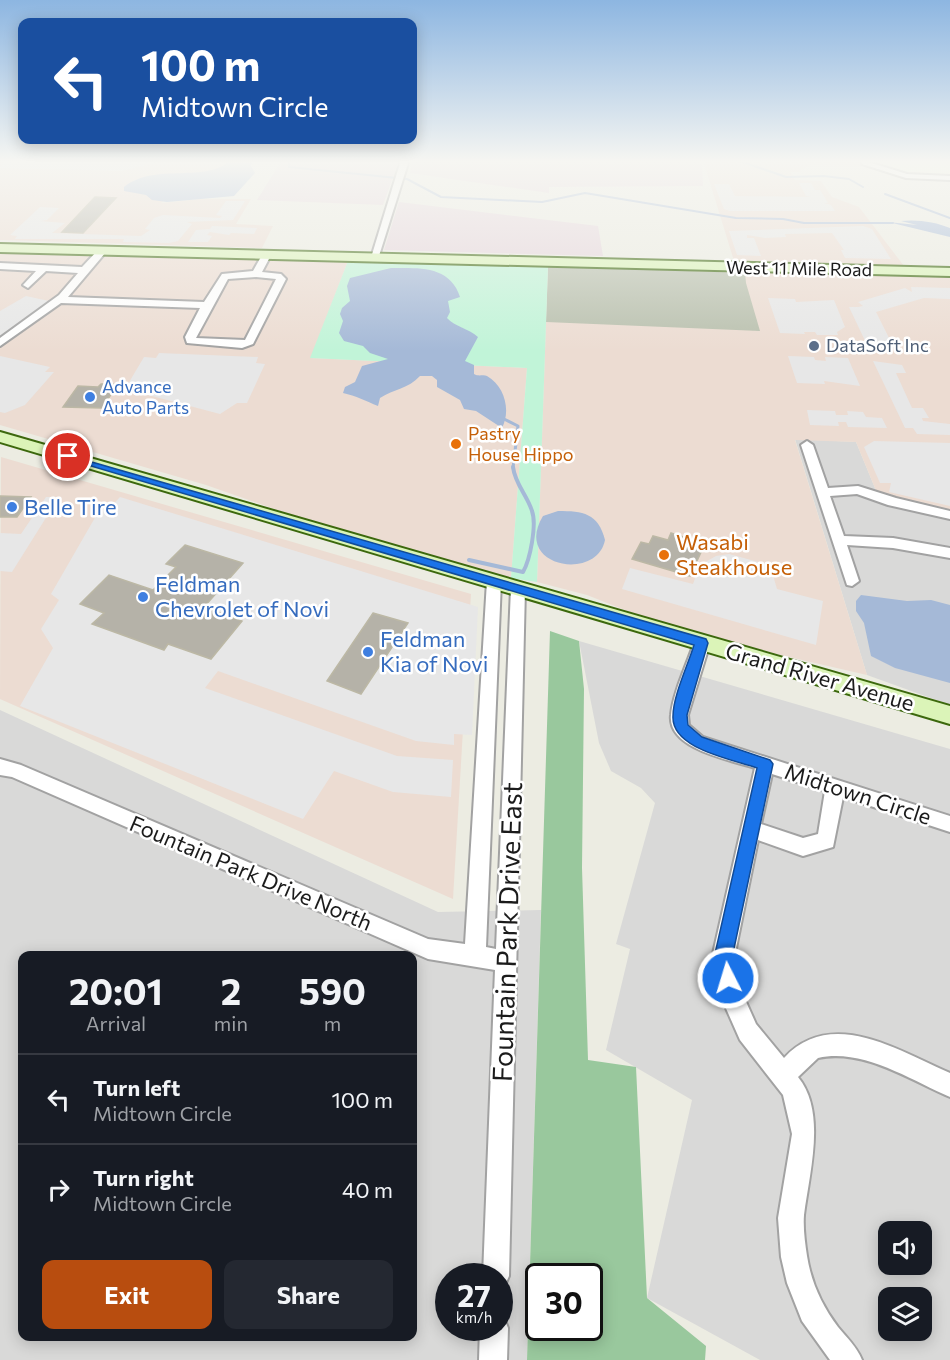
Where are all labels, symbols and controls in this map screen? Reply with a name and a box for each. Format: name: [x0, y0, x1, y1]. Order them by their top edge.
text: 100 m: [141, 38, 261, 90]
icon: left: [42, 42, 120, 120]
text: Midtown Circle: [141, 90, 328, 123]
street label: West 11 Mile Road: [726, 256, 872, 280]
place label: DataSoft Inc: [826, 334, 929, 356]
marker: DataSoft Inc: [807, 339, 821, 353]
place label: Advance Auto Parts: [102, 375, 189, 418]
marker: Advance Auto Parts: [83, 390, 97, 404]
place label: Pastry House Hippo: [468, 422, 574, 465]
pin: [42, 430, 93, 481]
marker: Pastry House Hippo: [449, 437, 463, 451]
icon: arrive: [51, 439, 84, 472]
place label: Belle Tire: [24, 493, 117, 520]
marker: Belle Tire: [5, 500, 19, 514]
place label: Wasabi Steakhouse: [676, 528, 792, 580]
marker: Wasabi Steakhouse: [657, 548, 671, 562]
place label: Feldman Chevrolet of Novi: [155, 570, 329, 622]
marker: Feldman Chevrolet of Novi: [136, 590, 150, 604]
place label: Feldman Kia of Novi: [380, 625, 488, 677]
street label: Grand River Avenue: [723, 637, 918, 716]
marker: Feldman Kia of Novi: [361, 645, 375, 659]
street label: Midtown Circle: [781, 757, 935, 830]
street label: Fountain Park Drive East: [485, 782, 528, 1082]
street label: Fountain Park Drive North: [126, 809, 377, 936]
position arrow: [696, 946, 760, 1010]
text: 20:01: [69, 968, 163, 1012]
text: 2: [221, 968, 241, 1012]
text: 590: [299, 968, 366, 1012]
text: Arrival: [86, 1011, 146, 1035]
text: min: [214, 1011, 248, 1035]
text: m: [324, 1011, 341, 1035]
text: Turn left: [93, 1074, 180, 1101]
icon: left: [42, 1083, 75, 1116]
text: 100 m: [331, 1086, 393, 1113]
text: Midtown Circle: [93, 1101, 232, 1125]
text: Turn right: [93, 1164, 194, 1191]
icon: right: [42, 1173, 75, 1206]
text: 40 m: [342, 1176, 393, 1203]
text: Midtown Circle: [93, 1191, 232, 1215]
map controls: [878, 1221, 932, 1341]
button: sound: [878, 1221, 932, 1275]
button: Exit: [42, 1260, 212, 1329]
button: Share: [224, 1260, 393, 1329]
speed limit sign: 30: [525, 1263, 603, 1341]
text: 27: [457, 1276, 491, 1313]
button: layers: [878, 1287, 932, 1341]
text: km/h: [456, 1308, 492, 1326]

